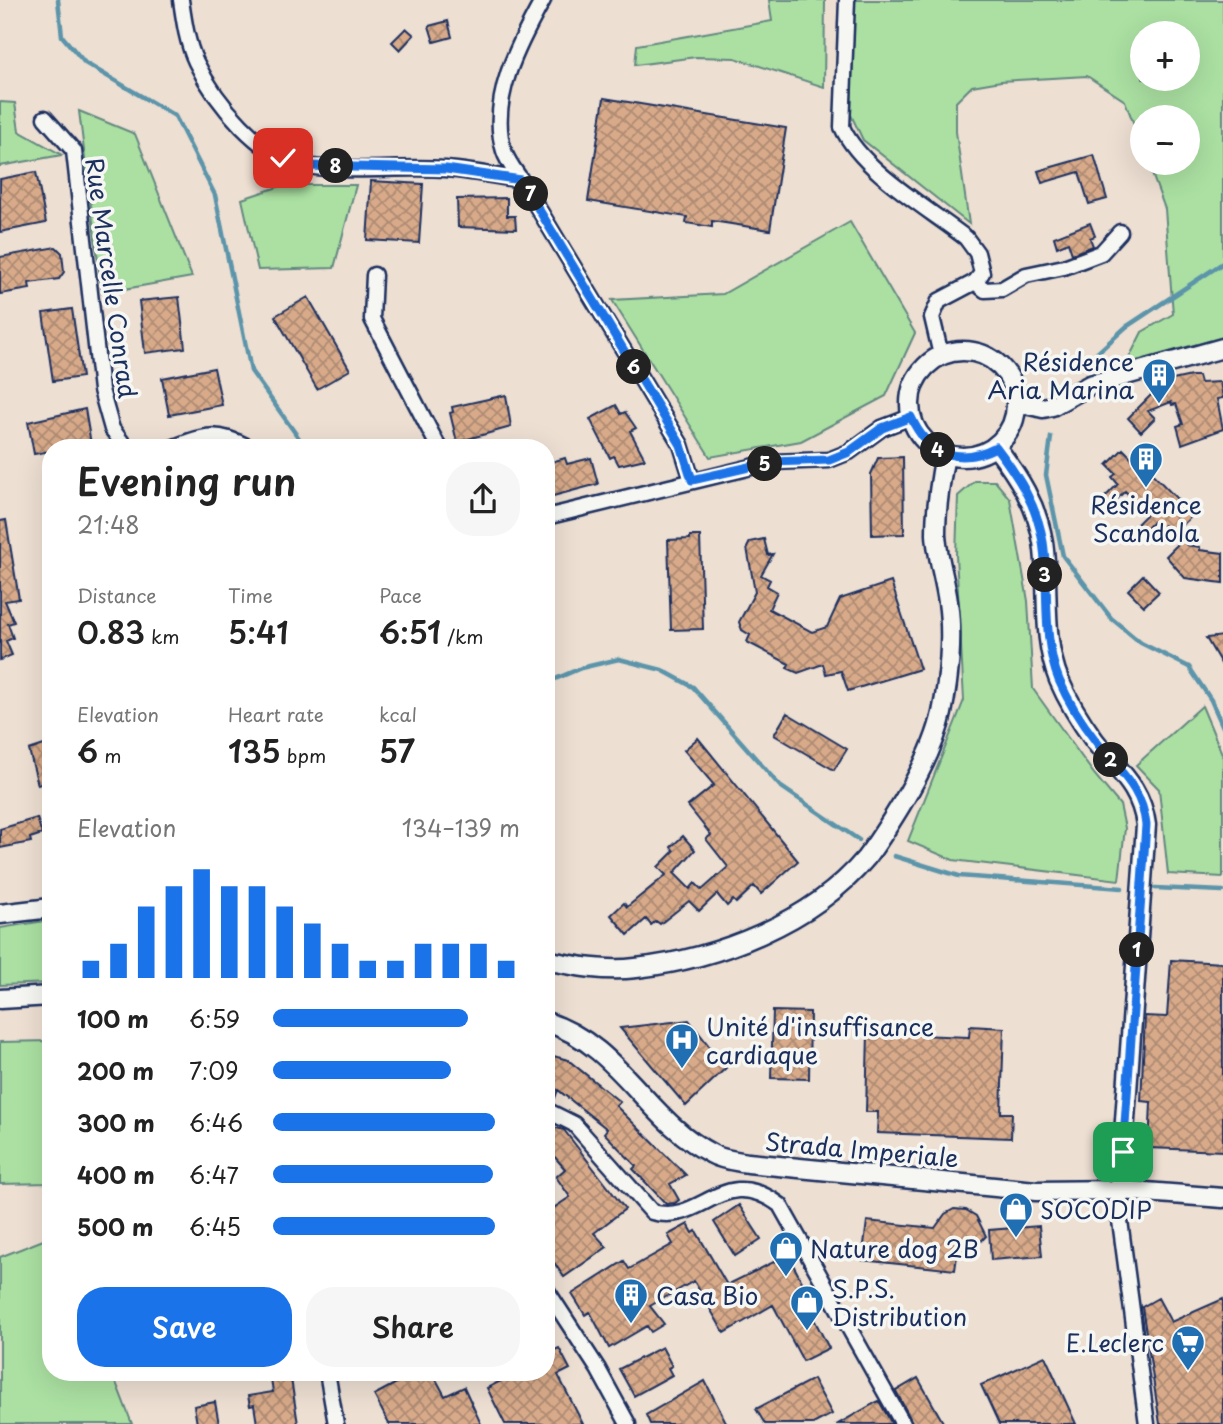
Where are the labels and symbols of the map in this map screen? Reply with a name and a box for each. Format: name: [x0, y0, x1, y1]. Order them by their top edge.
pin: [253, 128, 313, 188]
pin: 8: [318, 148, 354, 184]
street label: Rue Marcelle Conrad: [77, 155, 147, 401]
pin: 7: [514, 176, 548, 212]
place label: Résidence Aria Marina: [987, 343, 1135, 407]
pin: 6: [616, 350, 652, 384]
building icon: Résidence Aria Marina: [1140, 356, 1178, 405]
pin: 4: [920, 433, 956, 468]
building icon: Résidence Scandola: [1127, 440, 1165, 489]
pin: 5: [748, 447, 782, 482]
place label: Résidence Scandola: [1090, 486, 1202, 550]
pin: 3: [1028, 558, 1062, 592]
pin: 2: [1094, 742, 1128, 778]
pin: 1: [1120, 932, 1154, 968]
place label: Unité d'insuffisance cardiaque: [706, 1008, 934, 1072]
hospital icon: Unité d'insuffisance cardiaque: [663, 1021, 701, 1070]
pin: [1093, 1122, 1153, 1182]
street label: Strada Imperiale: [764, 1123, 960, 1175]
shop icon: SOCODIP: [997, 1190, 1035, 1239]
place label: SOCODIP: [1040, 1191, 1152, 1227]
shop icon: Nature dog 2B: [767, 1229, 805, 1278]
place label: Nature dog 2B: [810, 1230, 979, 1266]
place label: S.P.S. Distribution: [832, 1270, 967, 1334]
building icon: Casa Bio: [612, 1276, 650, 1325]
place label: Casa Bio: [656, 1277, 758, 1313]
shop icon: S.P.S. Distribution: [788, 1283, 826, 1332]
supermarket icon: E.Leclerc: [1169, 1323, 1207, 1372]
place label: E.Leclerc: [1066, 1324, 1164, 1360]

